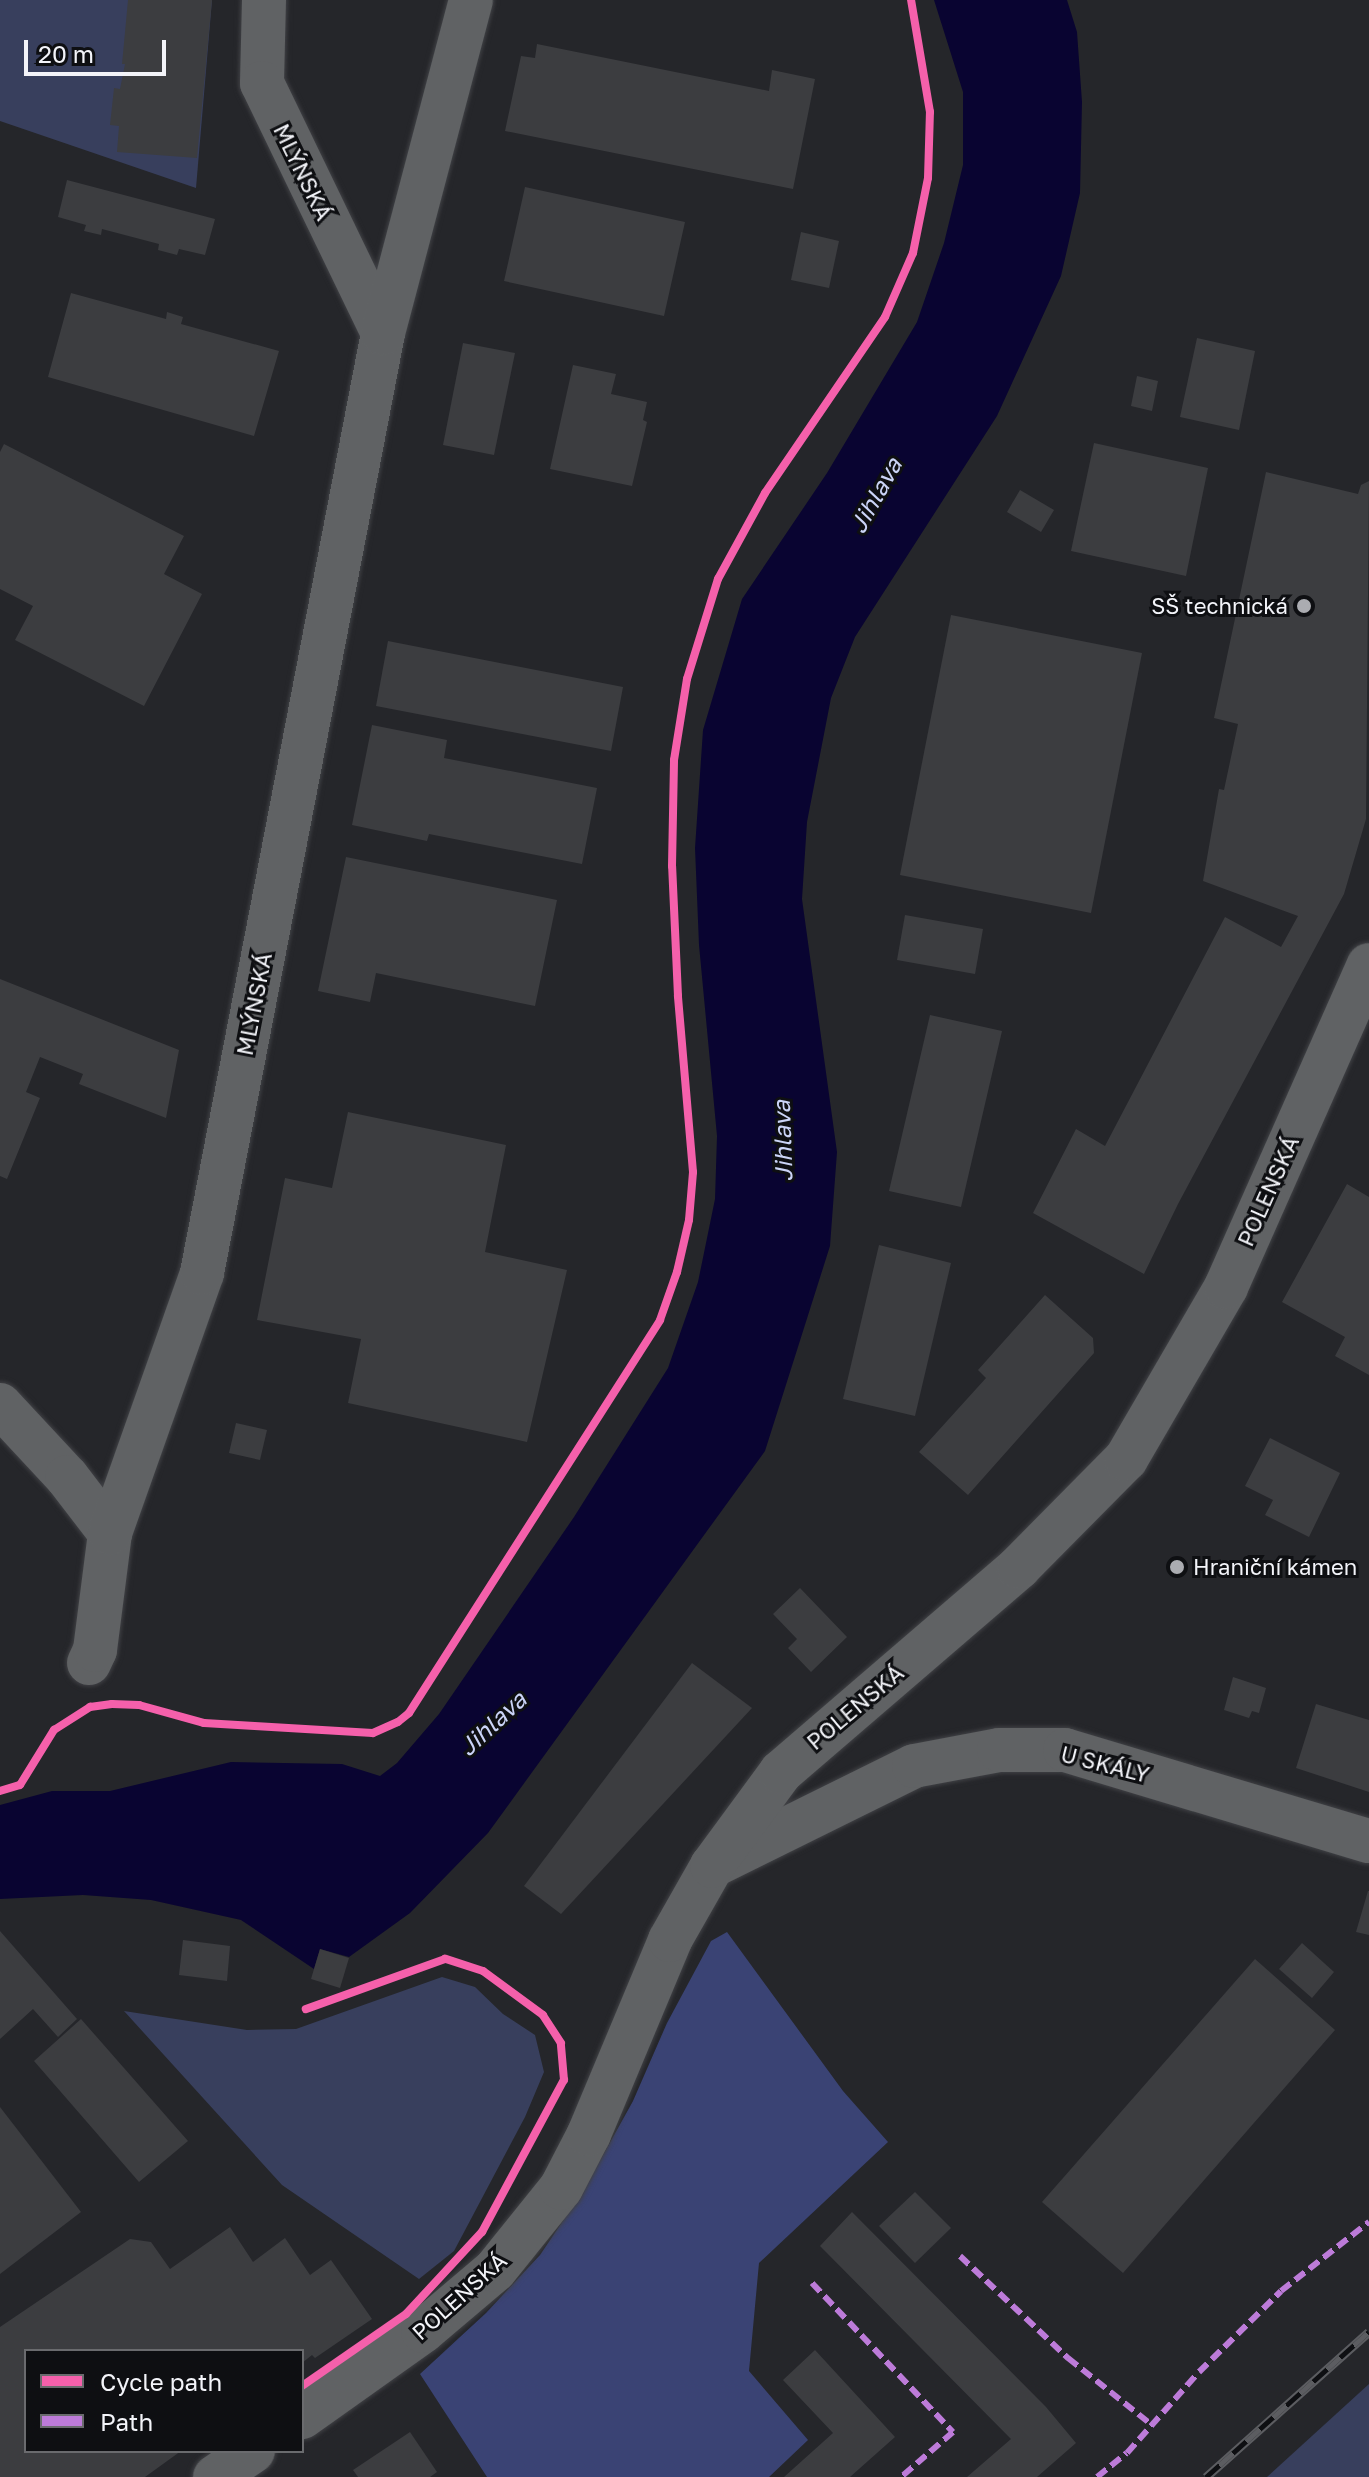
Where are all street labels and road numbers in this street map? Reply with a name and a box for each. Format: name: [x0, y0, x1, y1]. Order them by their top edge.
street label: MLÝNSKÁ: [268, 119, 338, 225]
street label: MLÝNSKÁ: [231, 950, 277, 1058]
street label: POLENSKÁ: [1232, 1132, 1304, 1250]
street label: POLENSKÁ: [801, 1659, 909, 1755]
street label: U SKÁLY: [1058, 1740, 1152, 1788]
street label: POLENSKÁ: [406, 2247, 512, 2345]

